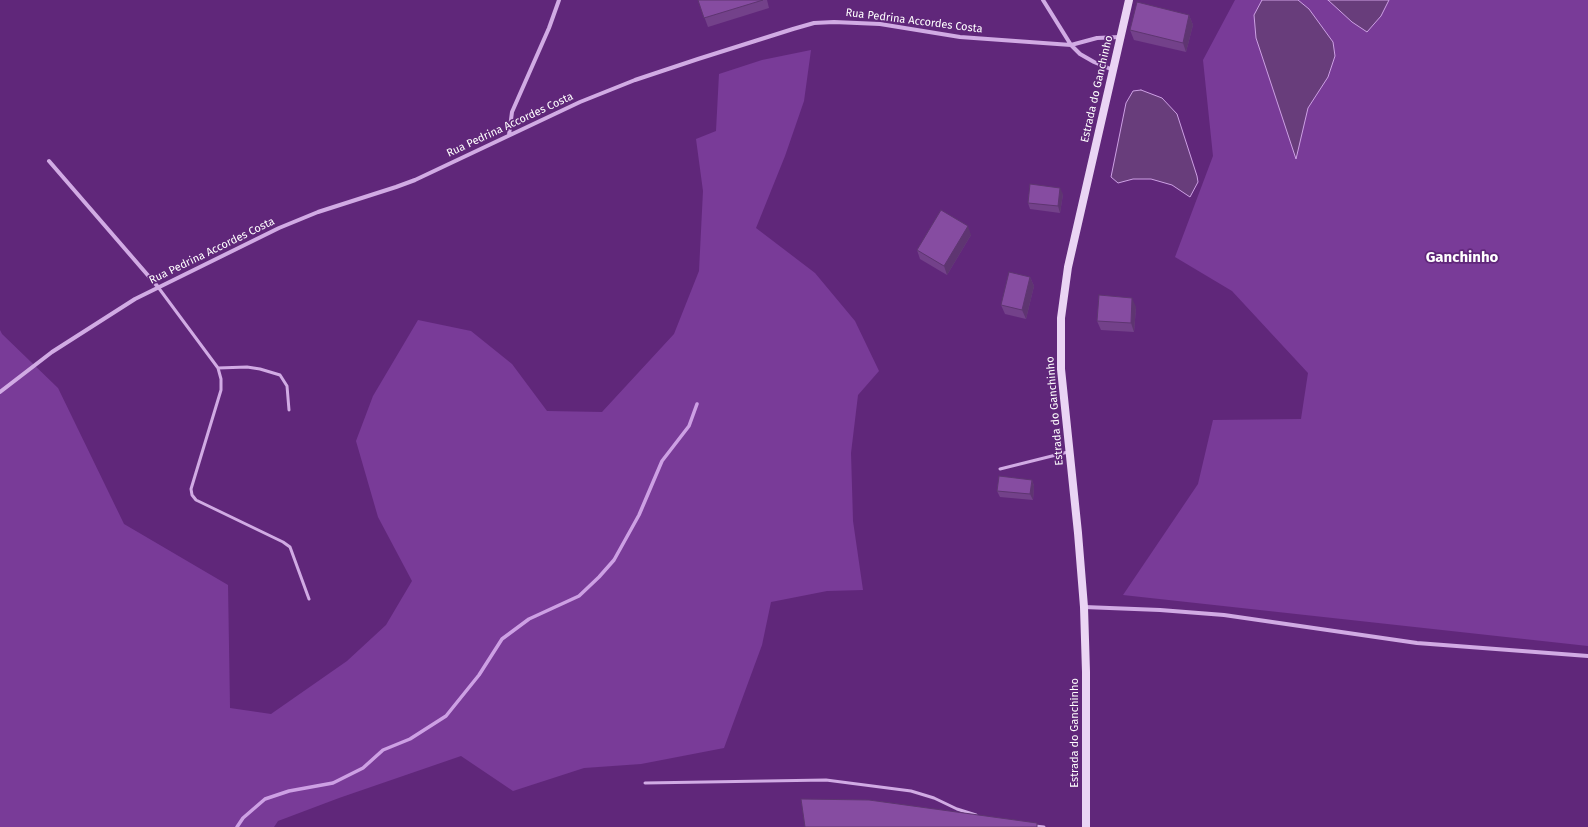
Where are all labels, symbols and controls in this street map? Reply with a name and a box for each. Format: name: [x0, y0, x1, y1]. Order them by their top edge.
street label: Rua Pedrina Accordes Costa: [845, 6, 983, 36]
street label: Estrada do Ganchinho: [1078, 34, 1116, 144]
street label: Rua Pedrina Accordes Costa: [445, 90, 575, 160]
street label: Rua Pedrina Accordes Costa: [147, 215, 277, 287]
district label: Ganchinho: [1426, 249, 1498, 267]
street label: Estrada do Ganchinho: [1044, 356, 1066, 466]
street label: Estrada do Ganchinho: [1068, 678, 1082, 788]

